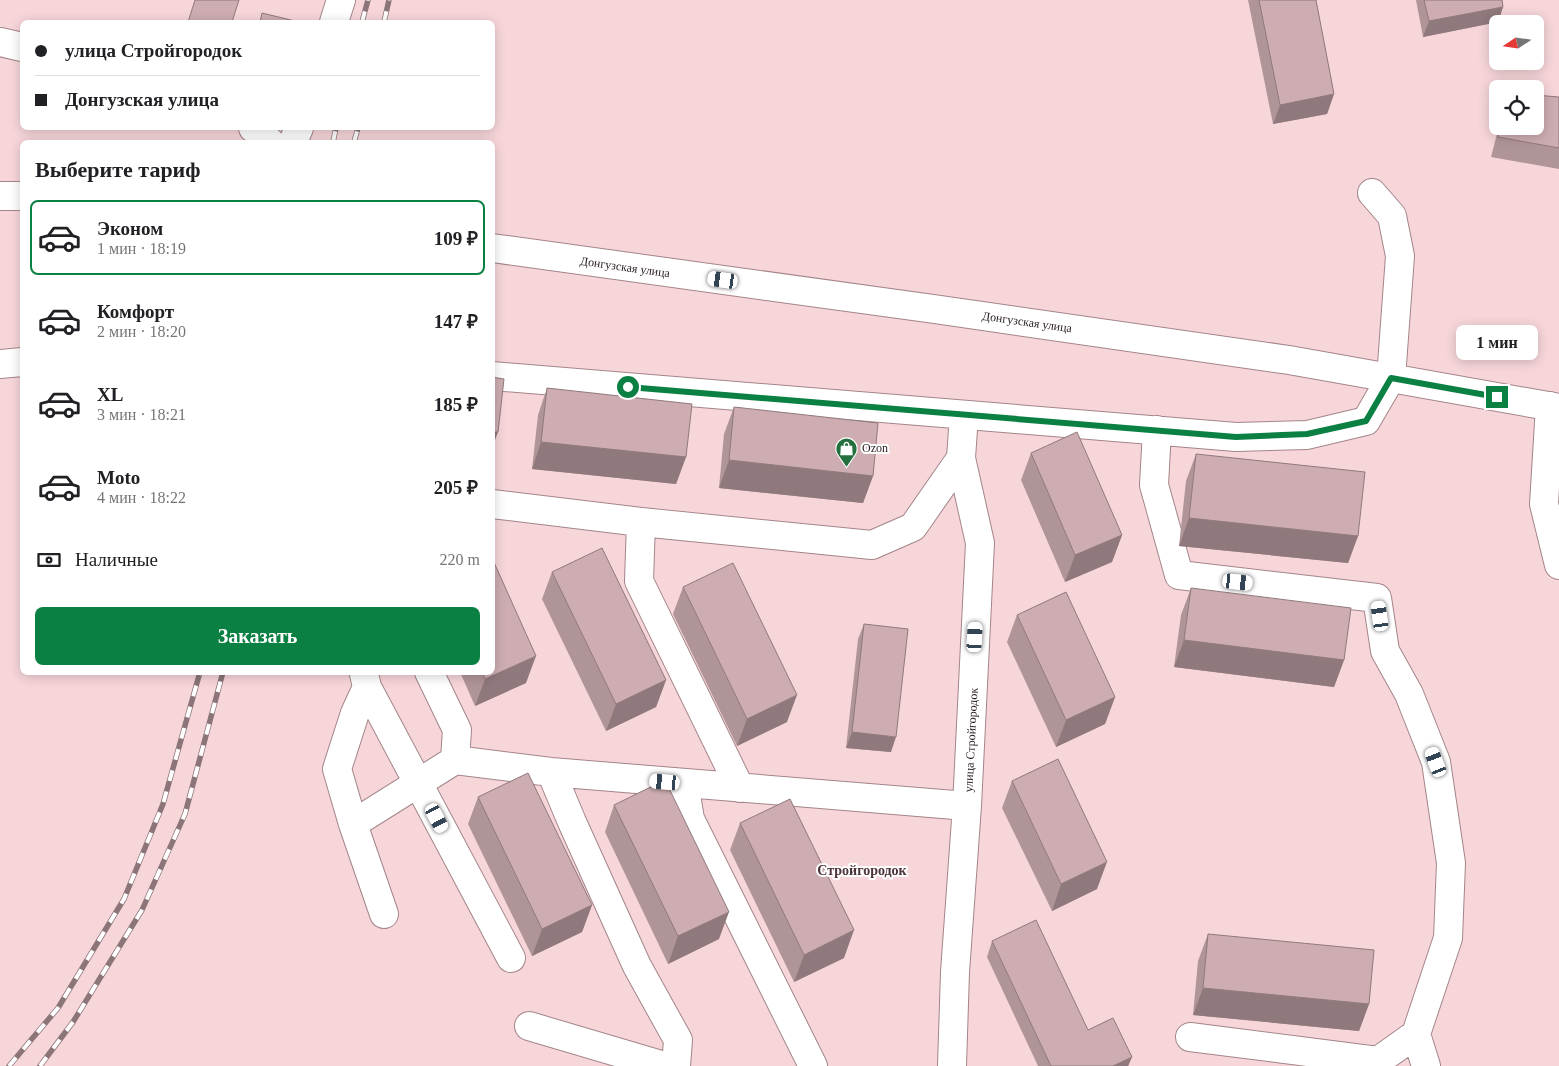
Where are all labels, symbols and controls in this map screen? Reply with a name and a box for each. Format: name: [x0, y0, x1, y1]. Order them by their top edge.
north arrow: [1489, 15, 1544, 70]
map controls: [1489, 15, 1544, 135]
text: улица Стройгородок: [65, 40, 242, 61]
button: locate: [1489, 80, 1544, 135]
text: Донгузская улица: [65, 89, 219, 110]
text: Выберите тариф: [35, 157, 201, 182]
icon: car: [37, 215, 82, 260]
text: Эконом: [97, 218, 163, 239]
text: 109 ₽: [434, 228, 478, 249]
text: 1 мин · 18:19: [97, 240, 186, 257]
street label: Донгузская улица: [579, 254, 672, 280]
car: [707, 270, 738, 290]
icon: car: [37, 298, 82, 343]
text: Комфорт: [97, 301, 174, 322]
street label: Донгузская улица: [981, 309, 1074, 335]
text: 147 ₽: [434, 311, 478, 332]
text: 2 мин · 18:20: [97, 323, 186, 340]
callout: 1 мин: [1456, 324, 1538, 360]
text: 1 мин: [1476, 334, 1518, 351]
route start: [617, 376, 639, 398]
icon: car: [37, 381, 82, 426]
text: XL: [97, 384, 123, 405]
route end: [1486, 386, 1508, 408]
text: 185 ₽: [434, 394, 478, 415]
text: 3 мин · 18:21: [97, 406, 186, 423]
shop icon: Ozon: [834, 436, 858, 467]
place label: Ozon: [862, 441, 888, 455]
icon: car: [37, 464, 82, 509]
text: Moto: [97, 467, 140, 488]
text: 205 ₽: [434, 477, 478, 498]
text: 4 мин · 18:22: [97, 489, 186, 506]
icon: cash: [35, 546, 63, 574]
text: Наличные: [75, 549, 158, 570]
text: 220 m: [440, 551, 480, 568]
car: [1222, 573, 1253, 591]
car: [1370, 600, 1389, 632]
button: Заказать: [35, 607, 480, 665]
car: [966, 622, 983, 652]
street label: улица Стройгородок: [961, 687, 981, 793]
car: [1423, 745, 1448, 779]
car: [649, 773, 680, 791]
car: [423, 801, 450, 835]
district label: Стройгородок: [817, 863, 908, 878]

